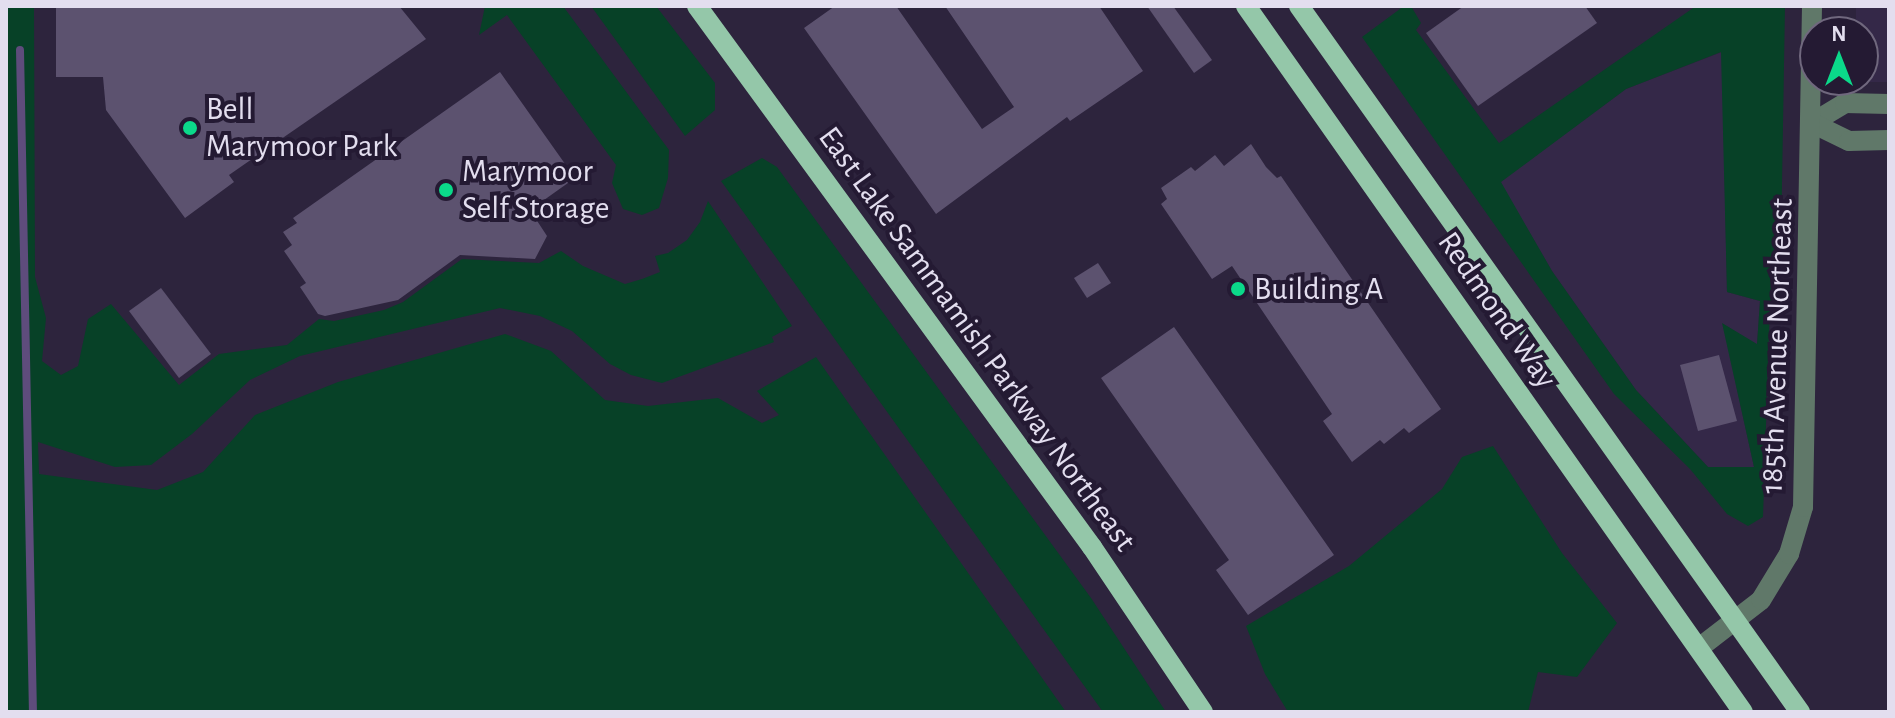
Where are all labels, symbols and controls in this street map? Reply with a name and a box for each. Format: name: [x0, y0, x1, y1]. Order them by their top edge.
north arrow: [1799, 16, 1879, 96]
text: N: [1831, 23, 1847, 45]
place label: Bell Marymoor Park: [206, 91, 397, 166]
marker: Bell Marymoor Park: [181, 119, 199, 137]
street label: East Lake Sammamish Parkway Northeast: [810, 119, 1144, 559]
place label: Marymoor Self Storage: [462, 153, 609, 228]
marker: Marymoor Self Storage: [437, 181, 455, 199]
street label: 185th Avenue Northeast: [1753, 198, 1801, 494]
street label: Redmond Way: [1429, 224, 1565, 396]
place label: Building A: [1254, 270, 1383, 308]
marker: Building A: [1229, 280, 1247, 298]

